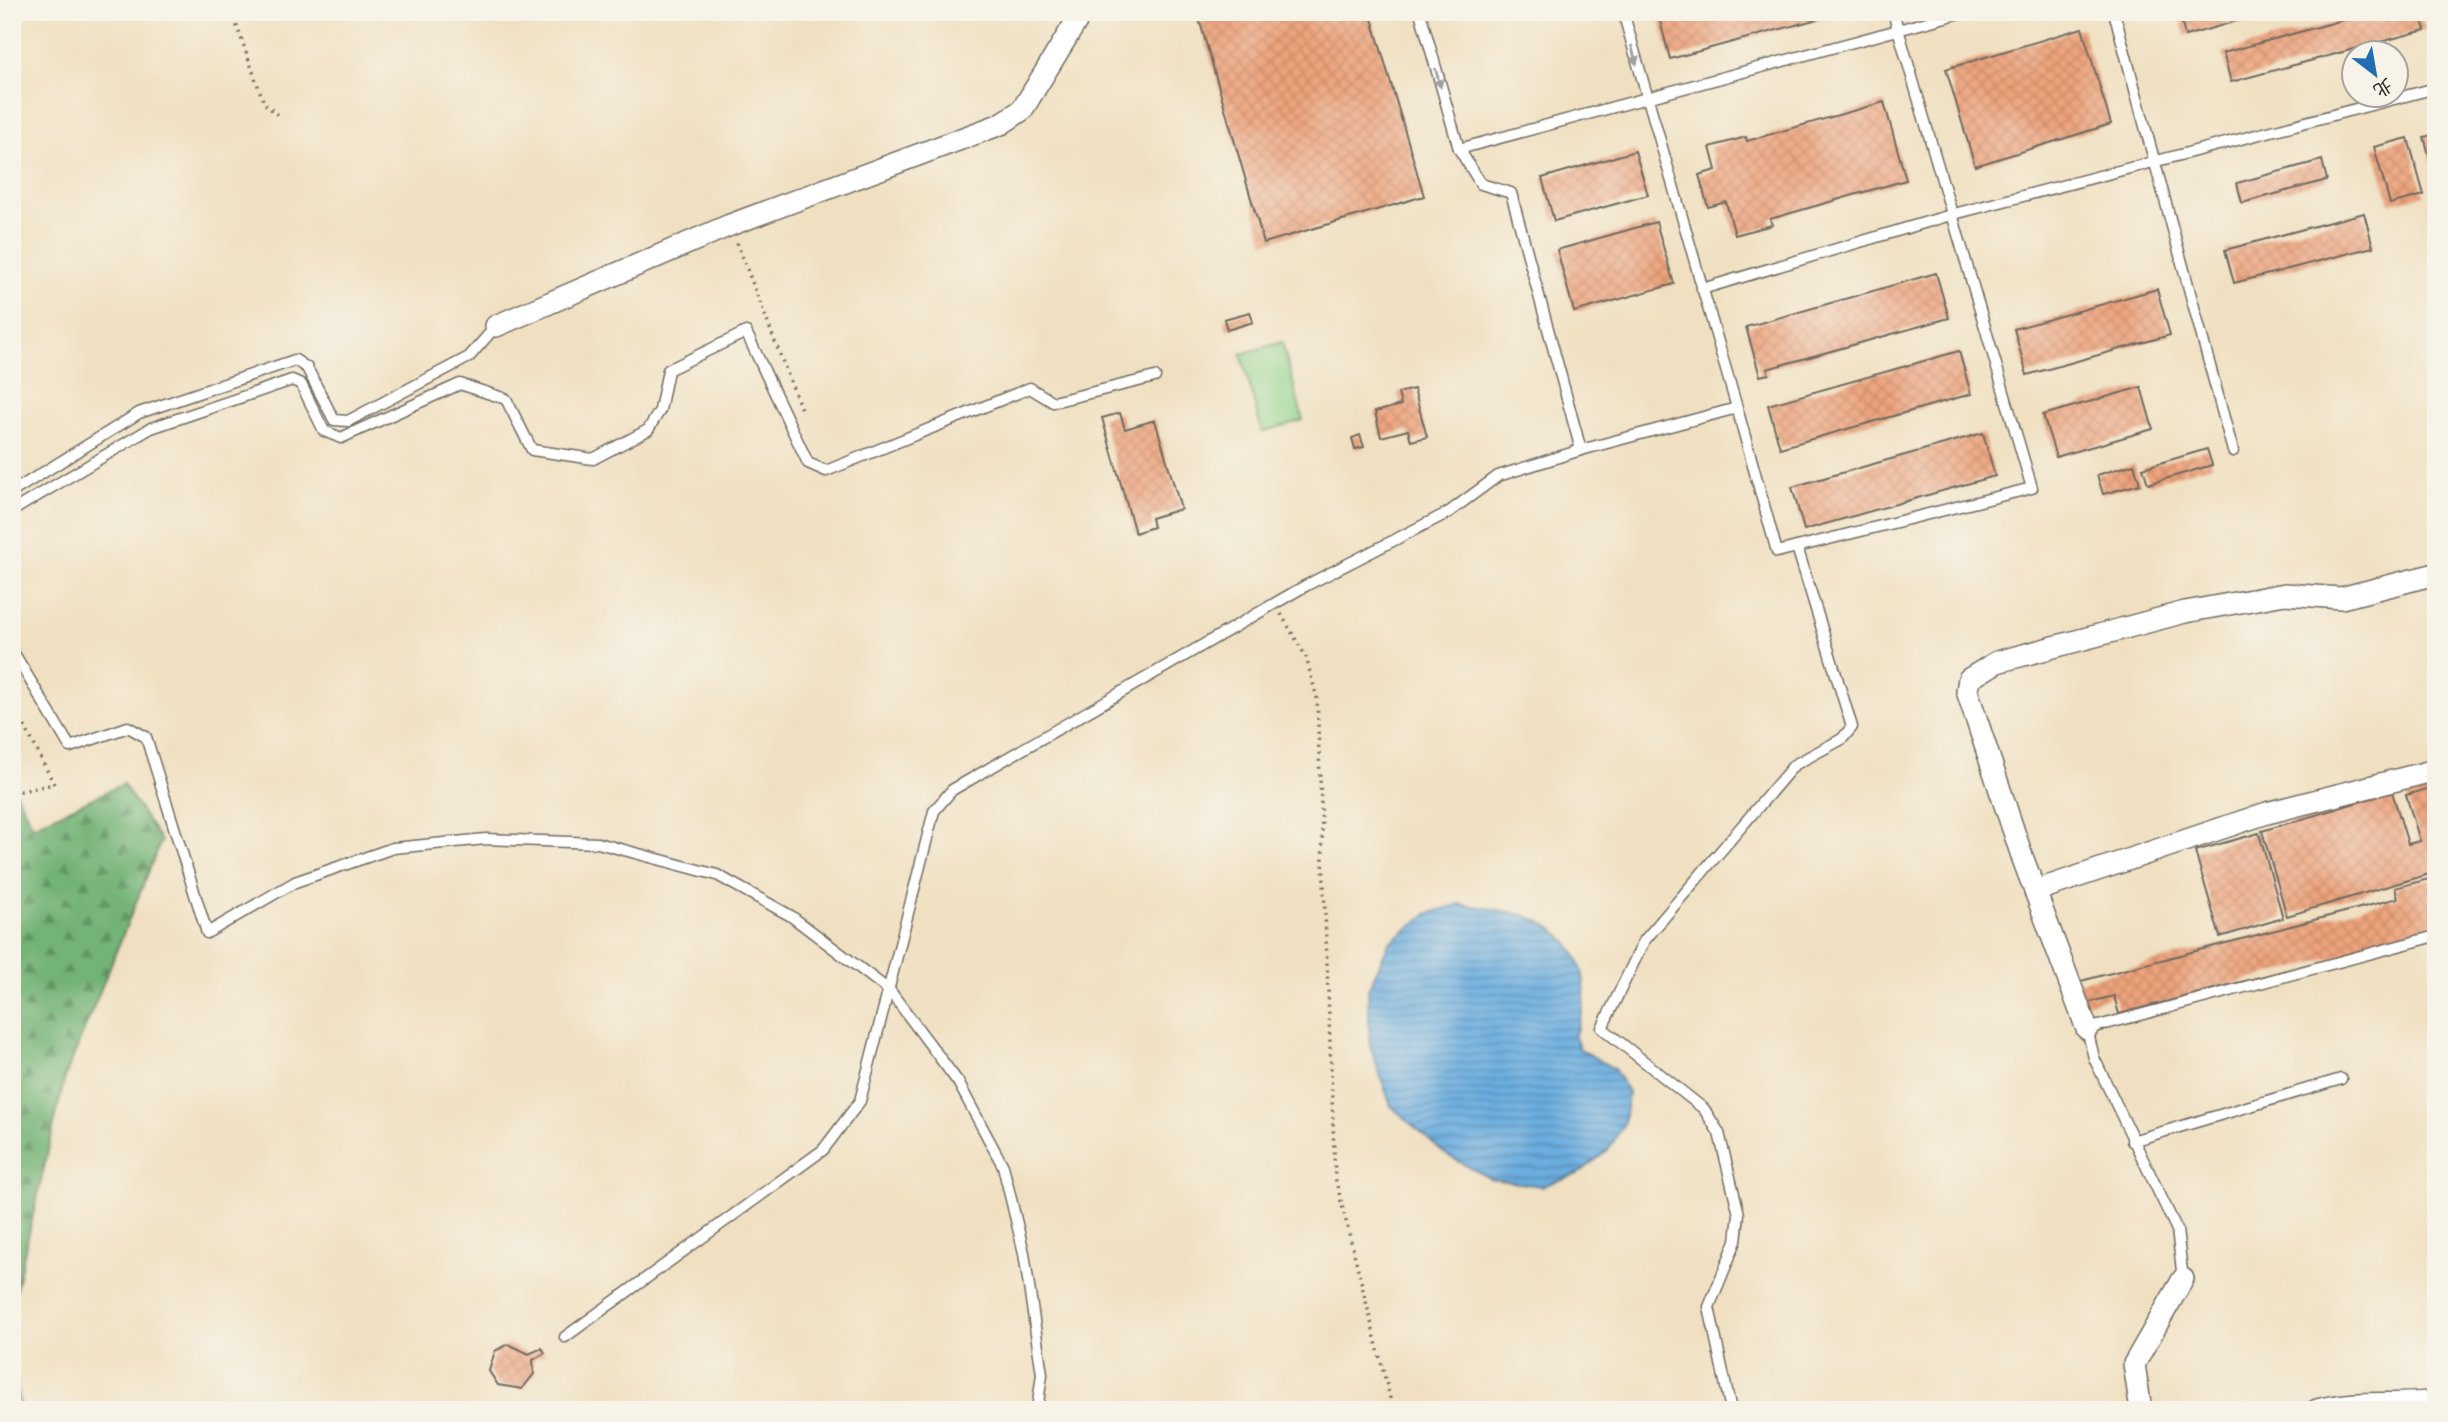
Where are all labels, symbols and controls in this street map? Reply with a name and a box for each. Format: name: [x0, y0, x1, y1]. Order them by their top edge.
north arrow: [2340, 38, 2410, 108]
one-way arrow: [1630, 45, 1640, 66]
one-way arrow: [1434, 68, 1444, 89]
text: 北: [2369, 73, 2399, 105]

